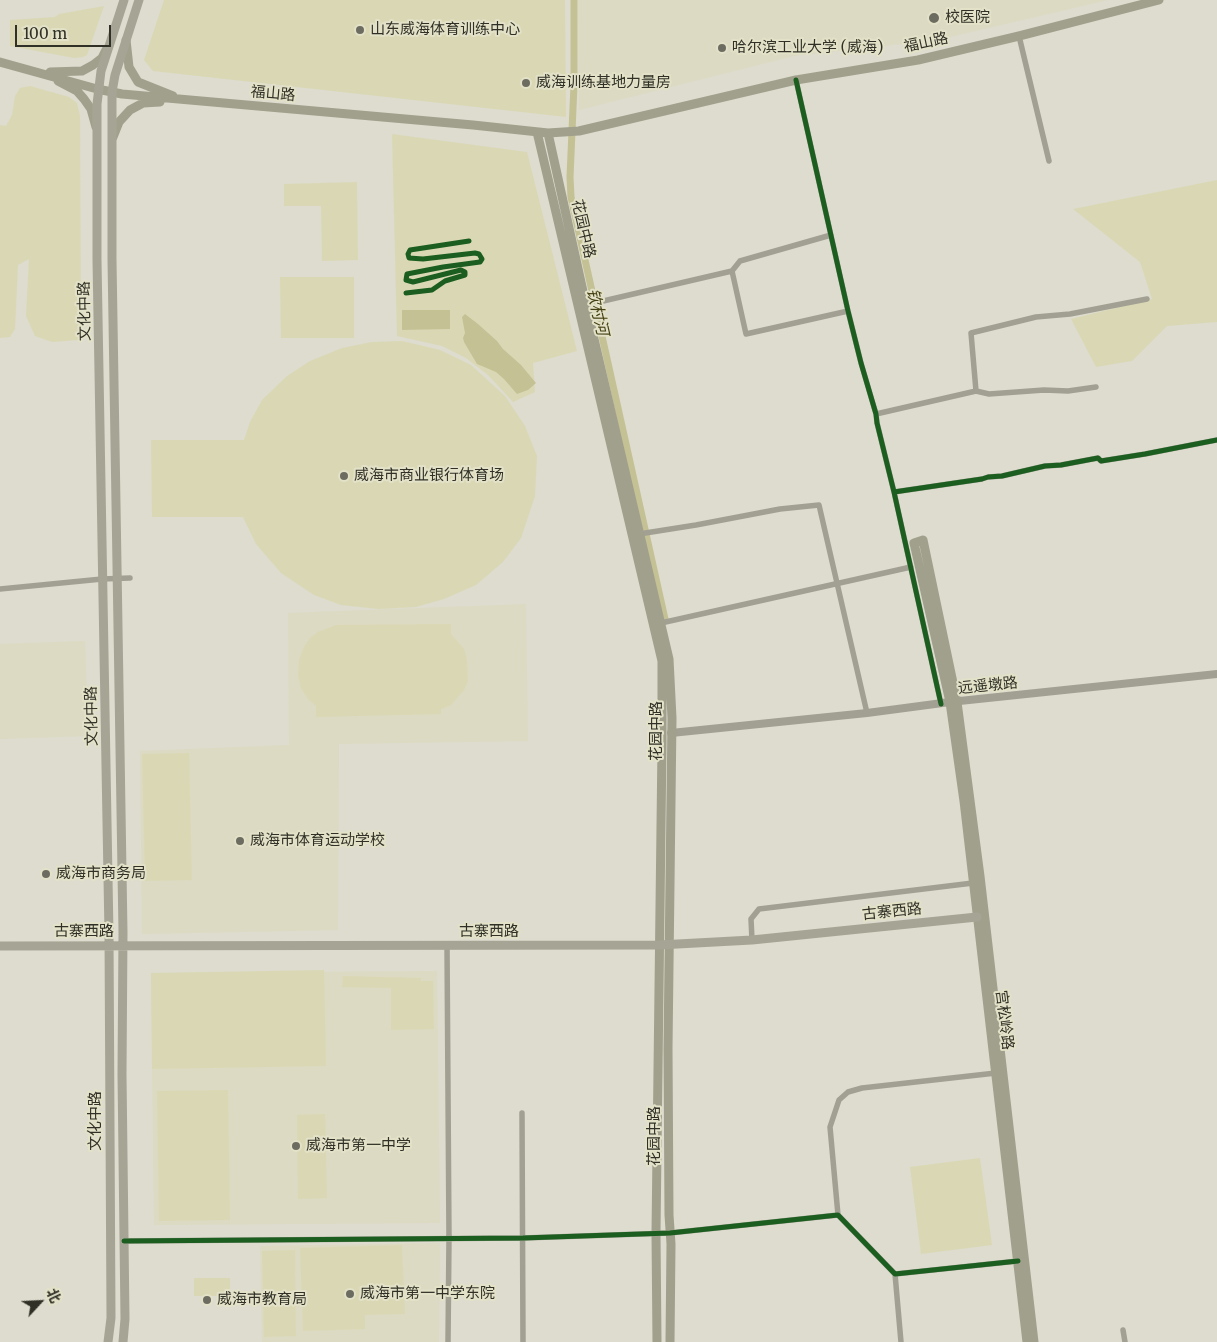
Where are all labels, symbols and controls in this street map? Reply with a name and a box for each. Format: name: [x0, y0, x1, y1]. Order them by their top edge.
place label: 校医院: [945, 9, 990, 27]
marker: 校医院: [927, 11, 941, 25]
scale bar: [18, 15, 114, 47]
place label: 山东威海体育训练中心: [370, 21, 520, 39]
text: 100 m: [23, 24, 67, 43]
marker: 山东威海体育训练中心: [354, 24, 366, 36]
street label: 福山路: [902, 30, 950, 56]
place label: 哈尔滨工业大学 (威海): [732, 39, 883, 57]
marker: 哈尔滨工业大学 (威海): [716, 42, 728, 54]
place label: 威海训练基地力量房: [536, 74, 671, 92]
marker: 威海训练基地力量房: [520, 77, 532, 89]
street label: 福山路: [250, 83, 296, 105]
street label: 花园中路: [567, 198, 599, 260]
street label: 文化中路: [75, 281, 95, 341]
water label: 钦村河: [582, 286, 612, 338]
place label: 威海市商业银行体育场: [354, 467, 504, 485]
marker: 威海市商业银行体育场: [338, 470, 350, 482]
street label: 远遥墩路: [957, 674, 1019, 698]
street label: 文化中路: [82, 686, 102, 746]
street label: 花园中路: [648, 701, 666, 761]
place label: 威海市体育运动学校: [250, 832, 385, 850]
marker: 威海市体育运动学校: [234, 835, 246, 847]
place label: 威海市商务局: [56, 865, 146, 883]
marker: 威海市商务局: [40, 868, 52, 880]
street label: 古寨西路: [861, 900, 923, 924]
street label: 古寨西路: [54, 923, 114, 941]
street label: 古寨西路: [459, 923, 519, 941]
street label: 宫松岭路: [991, 989, 1017, 1051]
street label: 文化中路: [87, 1091, 105, 1151]
street label: 花园中路: [646, 1106, 664, 1166]
place label: 威海市第一中学: [306, 1137, 411, 1155]
marker: 威海市第一中学: [290, 1140, 302, 1152]
north arrow: [15, 1277, 65, 1327]
place label: 威海市第一中学东院: [360, 1285, 495, 1303]
text: 北: [42, 1286, 65, 1306]
marker: 威海市第一中学东院: [344, 1288, 356, 1300]
place label: 威海市教育局: [217, 1291, 307, 1309]
marker: 威海市教育局: [201, 1294, 213, 1306]

